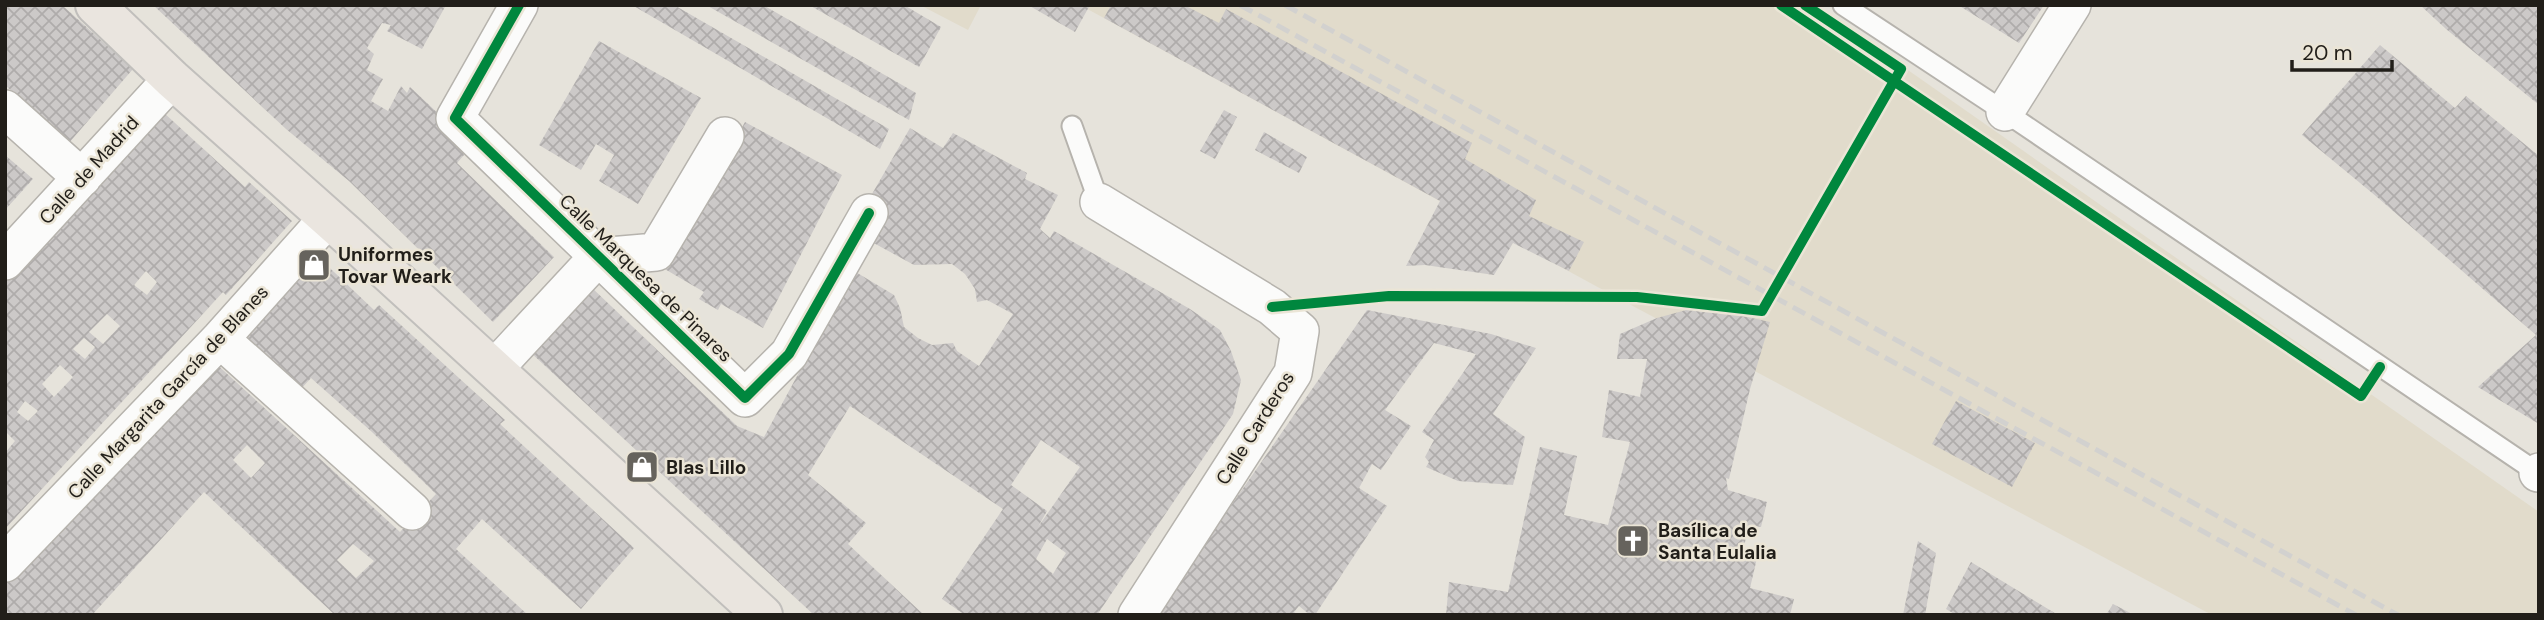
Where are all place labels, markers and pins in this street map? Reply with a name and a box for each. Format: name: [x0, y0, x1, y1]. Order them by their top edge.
place label: Uniformes Tovar Weark: [338, 242, 452, 289]
shop icon: Uniformes Tovar Weark: [295, 246, 333, 284]
shop icon: Blas Lillo: [623, 448, 661, 486]
place label: Blas Lillo: [666, 455, 746, 480]
place label: Basílica de Santa Eulalia: [1658, 518, 1777, 565]
church icon: Basílica de Santa Eulalia: [1614, 522, 1652, 560]

